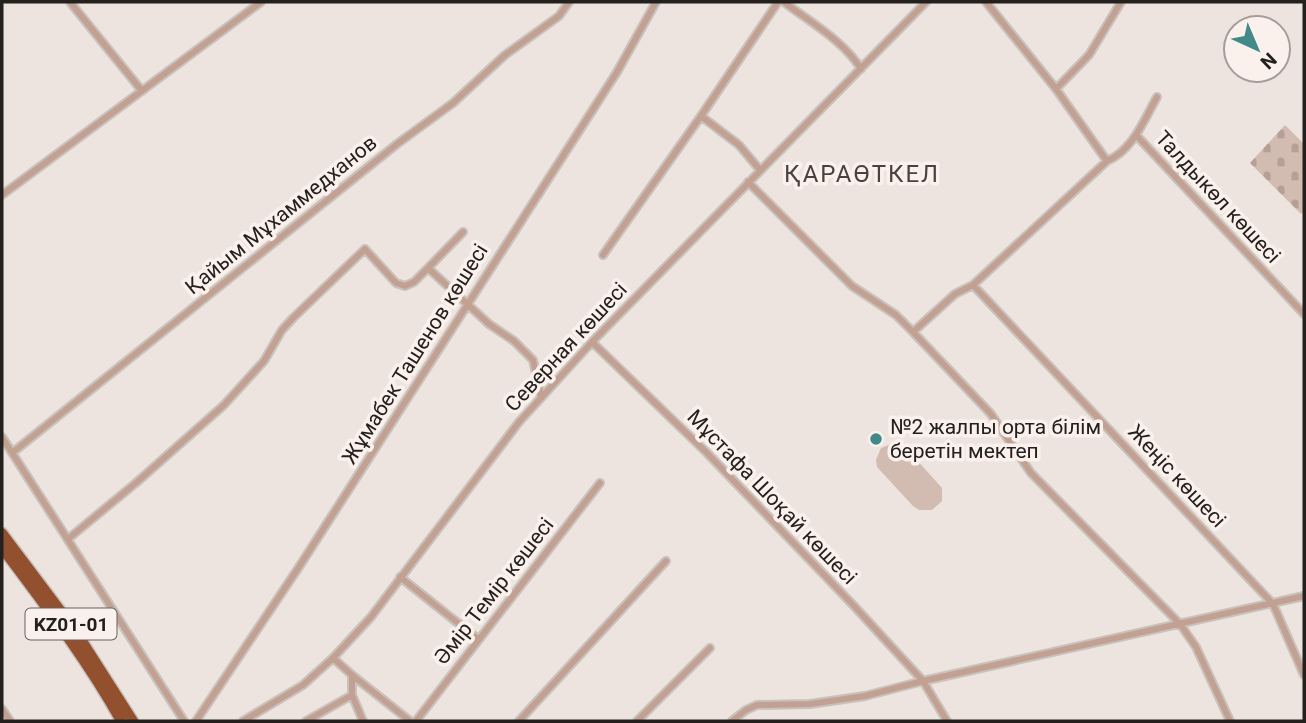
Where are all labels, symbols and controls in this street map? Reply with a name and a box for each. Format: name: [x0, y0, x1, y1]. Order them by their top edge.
north arrow: [1222, 14, 1292, 84]
text: N: [1256, 48, 1281, 74]
street label: Талдыкөл көшесі: [1151, 126, 1285, 268]
street label: Қайым Мұхаммедханов: [181, 130, 381, 300]
district label: ҚАРАӨТКЕЛ: [784, 160, 940, 188]
street label: Жұмабек Ташенов көшесі: [337, 239, 493, 469]
street label: Северная көшесі: [500, 278, 632, 416]
street label: Мұстафа Шоқай көшесі: [682, 405, 862, 589]
place label: №2 жалпы орта білім беретін мектеп: [890, 415, 1101, 463]
street label: Жеңіс көшесі: [1123, 420, 1231, 532]
marker: №2 жалпы орта білім беретін мектеп: [868, 431, 884, 447]
street label: Әмір Темір көшесі: [429, 513, 559, 669]
road number: KZ01-01: [25, 608, 116, 639]

